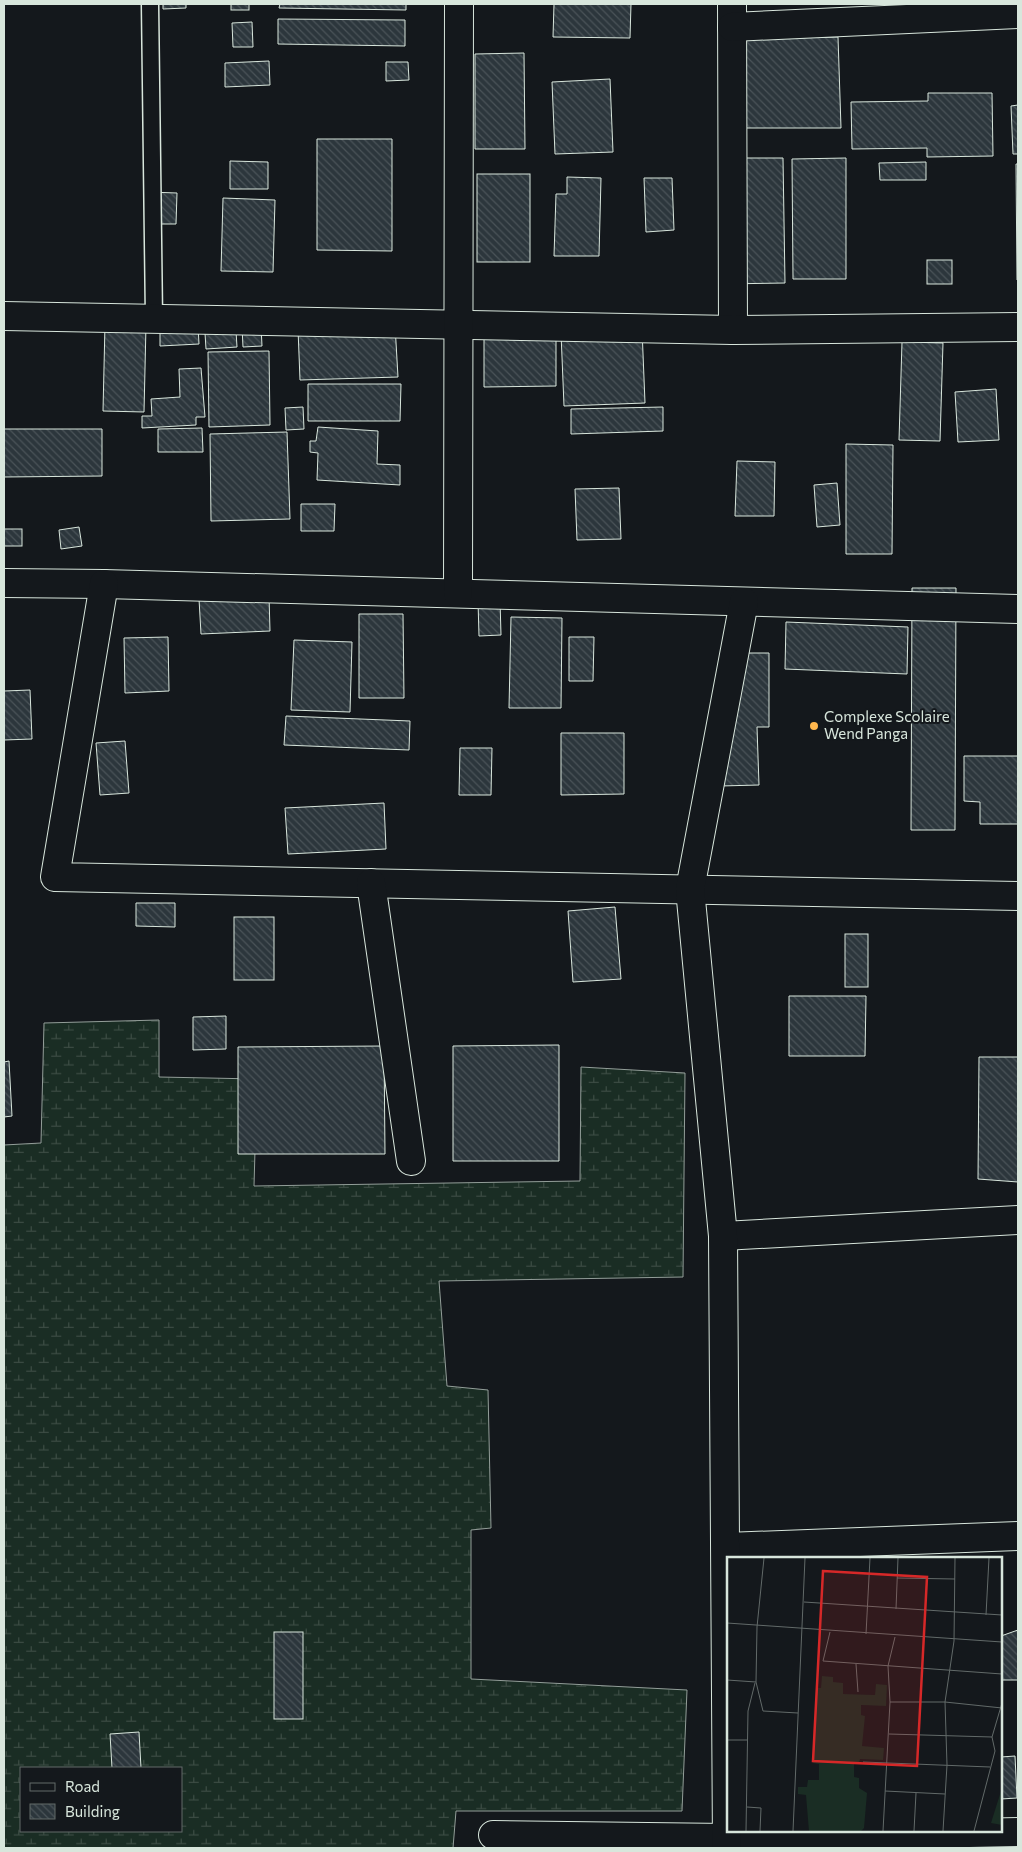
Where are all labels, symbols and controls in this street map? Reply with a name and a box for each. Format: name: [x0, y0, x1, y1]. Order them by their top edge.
place label: Complexe Scolaire Wend Panga: [824, 707, 950, 742]
marker: Complexe Scolaire Wend Panga: [808, 720, 820, 732]
inset map: [727, 1557, 1002, 1832]
legend: [20, 1767, 182, 1832]
text: Road: [65, 1777, 100, 1795]
text: Building: [65, 1802, 120, 1820]

